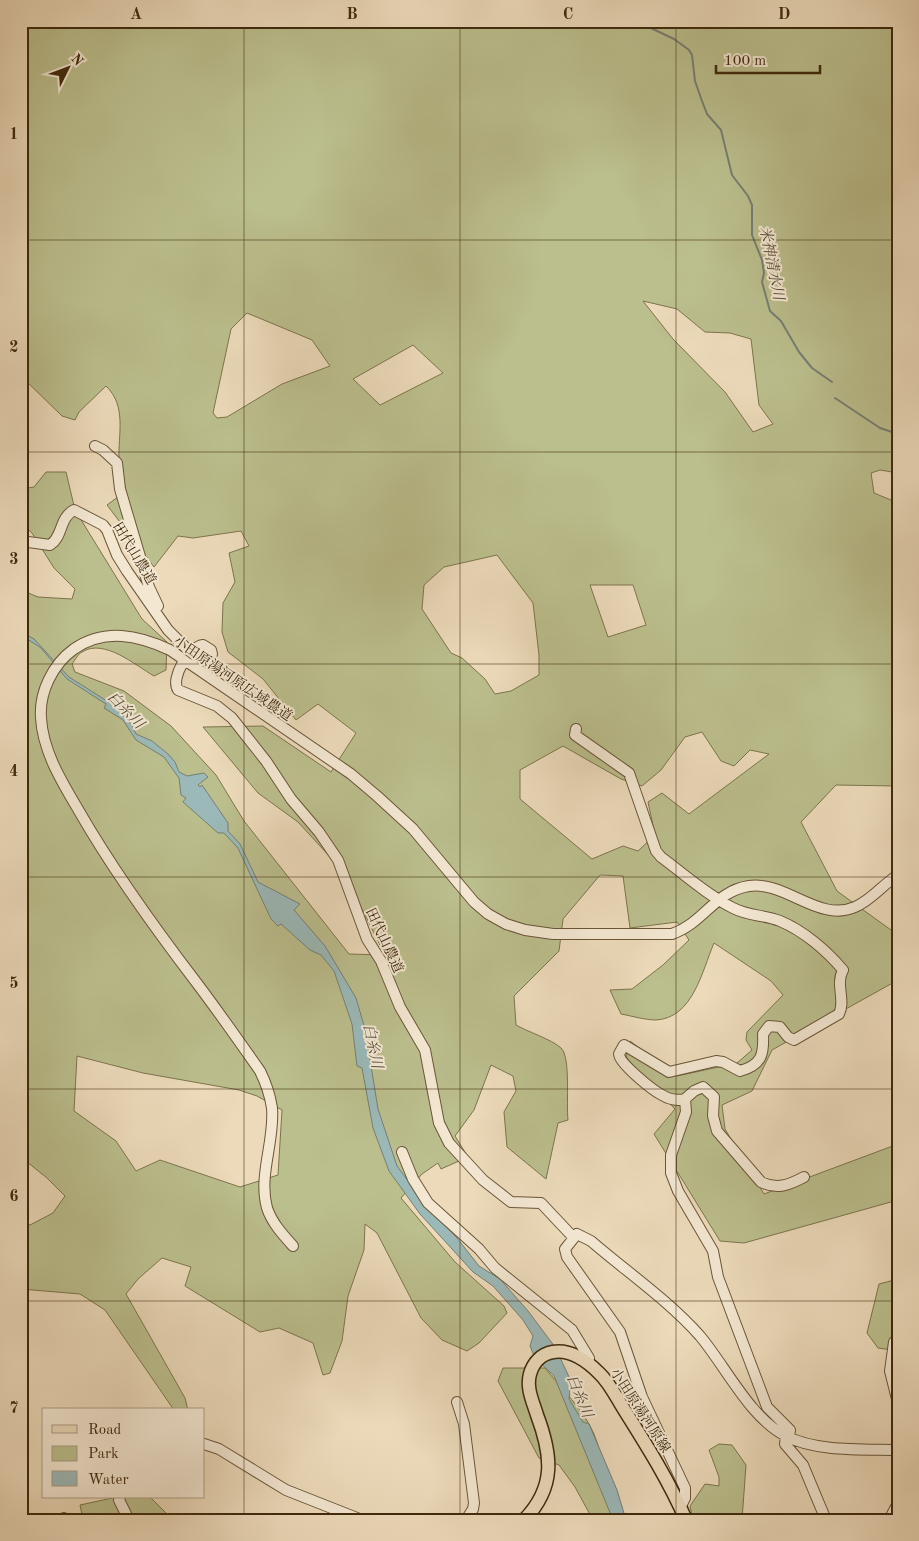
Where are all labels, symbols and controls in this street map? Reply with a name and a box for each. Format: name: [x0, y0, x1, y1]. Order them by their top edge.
text: A: [130, 7, 142, 23]
text: B: [346, 7, 358, 23]
text: C: [563, 7, 573, 23]
text: D: [778, 7, 790, 23]
north arrow: [42, 42, 92, 92]
scale bar: [716, 42, 820, 74]
text: N: [68, 51, 86, 69]
text: 100 m: [724, 54, 766, 69]
text: 1: [9, 127, 19, 143]
water label: 米神清水川: [756, 225, 787, 303]
text: 2: [9, 340, 19, 356]
street label: 田代山農道: [110, 519, 159, 587]
text: 3: [9, 552, 19, 568]
street label: 小田原湯河原広域農道: [170, 633, 295, 724]
water label: 白糸川: [104, 688, 149, 734]
text: 4: [9, 764, 19, 780]
street label: 田代山農道: [363, 905, 406, 975]
text: 5: [9, 976, 19, 992]
water label: 白糸川: [360, 1022, 386, 1072]
text: 6: [9, 1189, 19, 1205]
street label: 小田原湯河原線: [608, 1365, 674, 1455]
water label: 白糸川: [563, 1372, 597, 1422]
text: 7: [9, 1401, 19, 1417]
legend: [42, 1408, 205, 1498]
text: Road: [88, 1423, 122, 1438]
text: Park: [88, 1447, 119, 1462]
text: Water: [88, 1473, 129, 1488]

